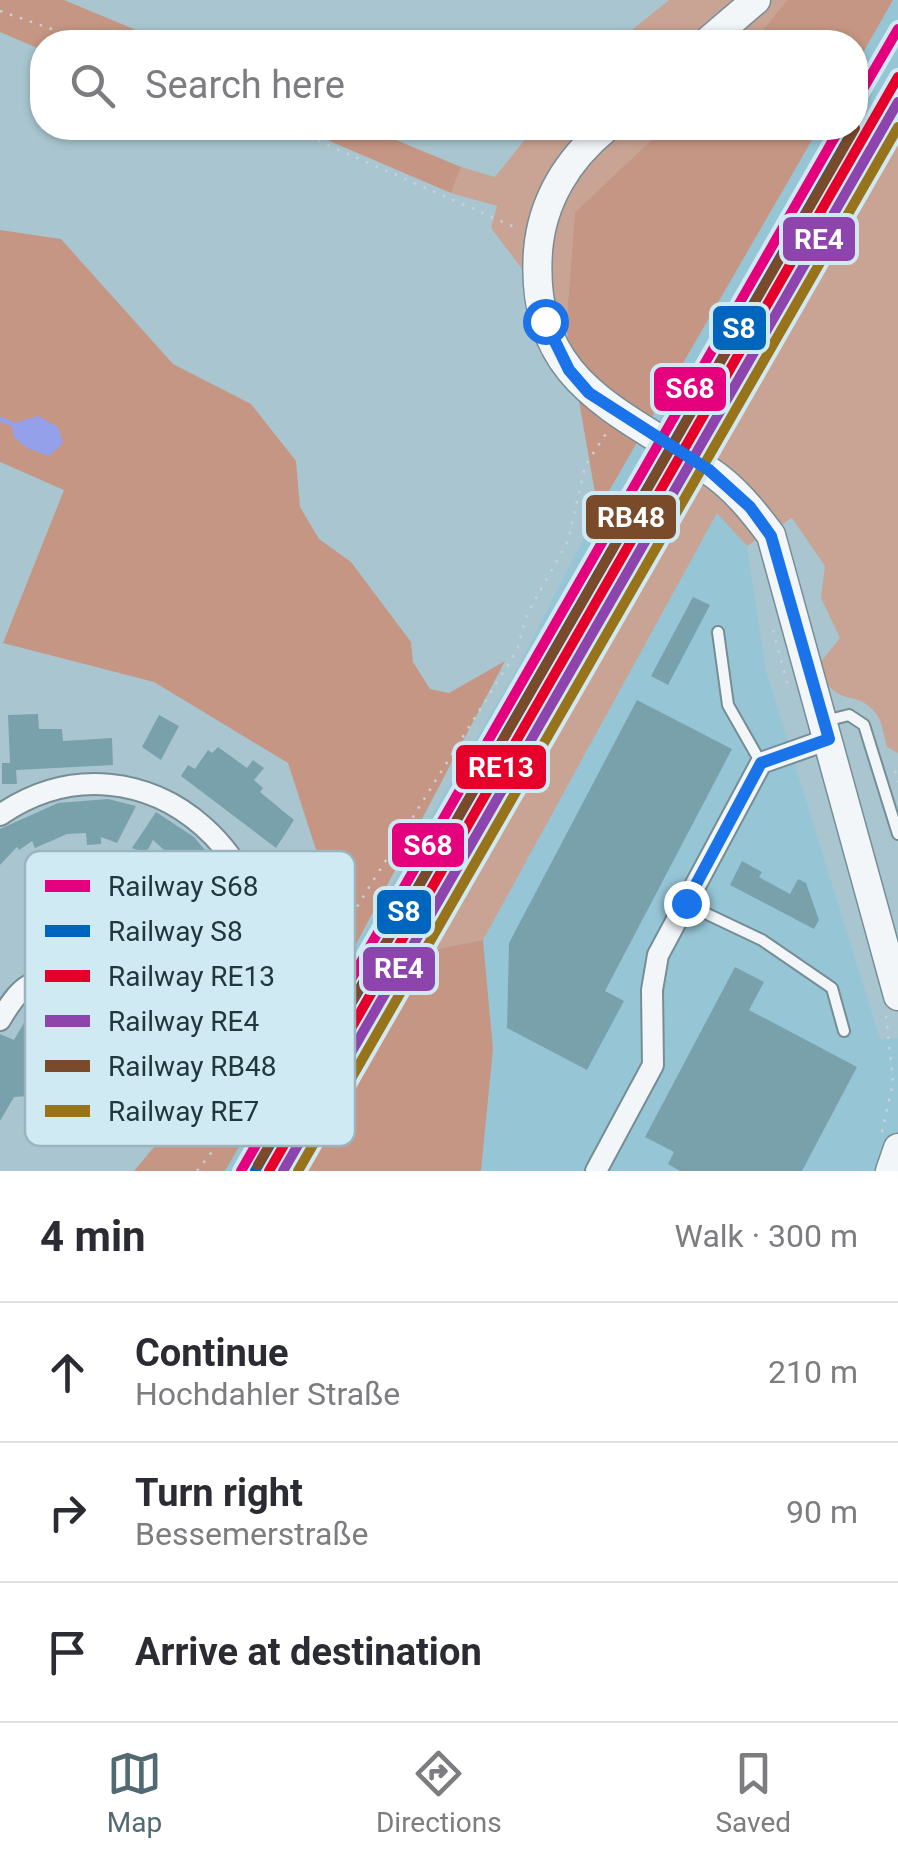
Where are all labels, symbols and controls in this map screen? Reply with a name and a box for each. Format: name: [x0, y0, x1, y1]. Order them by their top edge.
search box: [30, 30, 868, 140]
icon: search: [65, 58, 120, 113]
text: Search here: [145, 63, 345, 107]
line badge: RE4: [781, 215, 857, 263]
text: RE4: [794, 223, 844, 256]
route start: [523, 299, 569, 345]
line badge: S8: [711, 304, 768, 352]
text: S8: [722, 312, 756, 345]
line badge: S68: [652, 365, 728, 413]
text: S68: [665, 372, 715, 405]
line badge: RB48: [584, 493, 678, 541]
text: RB48: [597, 501, 665, 534]
line badge: RE13: [454, 743, 548, 791]
text: RE13: [468, 751, 534, 784]
line badge: S68: [390, 821, 466, 869]
text: S68: [403, 829, 453, 862]
legend: [25, 851, 355, 1146]
text: Railway S68: [108, 870, 258, 903]
route end: [664, 881, 710, 927]
line badge: S8: [375, 888, 433, 936]
text: S8: [387, 895, 421, 928]
text: Railway S8: [108, 915, 243, 948]
line badge: RE4: [361, 945, 437, 993]
text: RE4: [374, 952, 424, 985]
text: Railway RE13: [108, 960, 275, 993]
text: Railway RE4: [108, 1005, 260, 1038]
text: Railway RB48: [108, 1050, 277, 1083]
text: Railway RE7: [108, 1095, 259, 1128]
text: 4 min: [40, 1212, 146, 1261]
text: Walk · 300 m: [675, 1217, 858, 1255]
text: Continue: [135, 1331, 289, 1375]
icon: ahead: [40, 1345, 95, 1400]
text: 210 m: [768, 1353, 858, 1391]
text: Hochdahler Straße: [135, 1375, 400, 1413]
text: Turn right: [135, 1471, 303, 1515]
icon: right: [40, 1485, 95, 1540]
text: 90 m: [786, 1493, 858, 1531]
text: Bessemerstraße: [135, 1515, 368, 1553]
icon: arrive: [40, 1625, 95, 1680]
text: Arrive at destination: [135, 1630, 482, 1674]
tab: Map: [107, 1746, 162, 1839]
tab: Directions: [376, 1746, 502, 1839]
tab: Saved: [715, 1746, 791, 1839]

